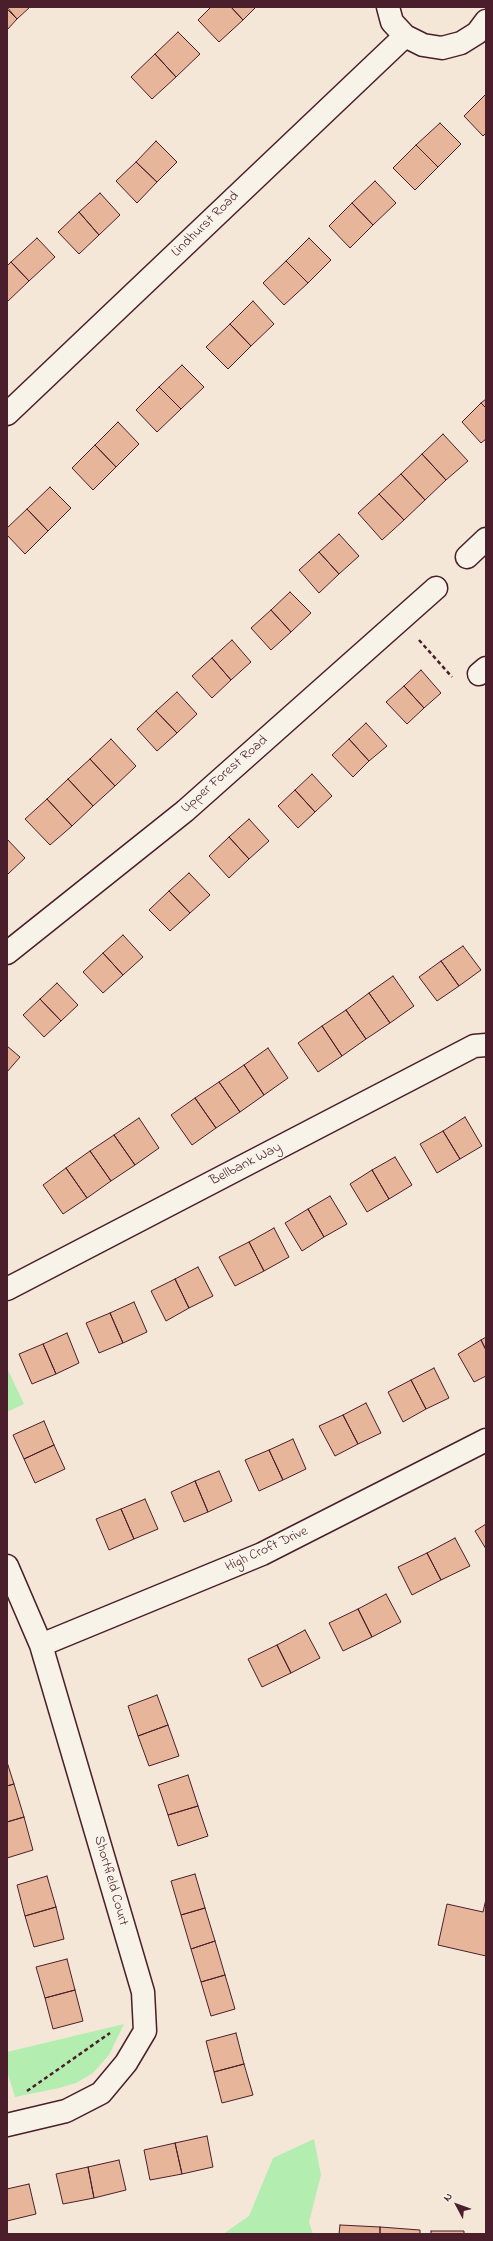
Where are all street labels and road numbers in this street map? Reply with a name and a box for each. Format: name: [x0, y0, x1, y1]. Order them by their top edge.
street label: Lindhurst Road: [169, 189, 243, 261]
street label: Upper Forest Road: [178, 733, 272, 817]
street label: Bellbank Way: [207, 1140, 285, 1190]
street label: High Croft Drive: [223, 1524, 311, 1576]
street label: Shortfield Court: [89, 1834, 131, 1928]

